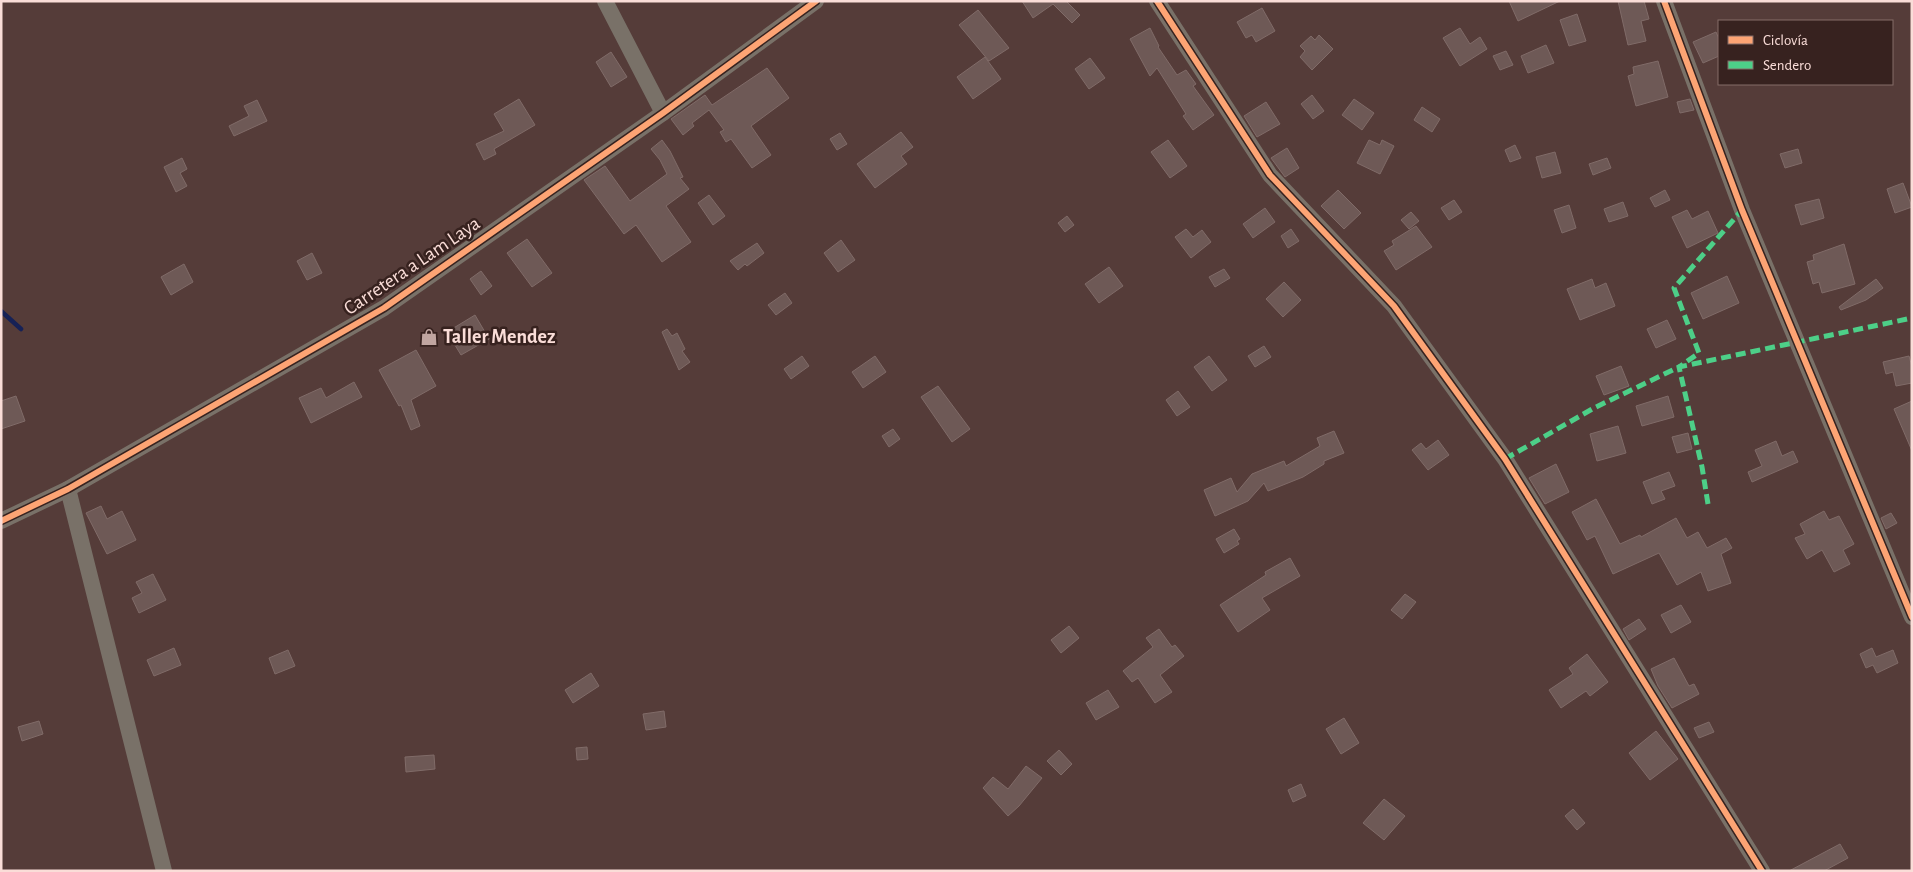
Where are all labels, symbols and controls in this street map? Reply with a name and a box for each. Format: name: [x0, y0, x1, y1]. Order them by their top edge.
legend: [1718, 20, 1893, 85]
text: Ciclovía: [1763, 33, 1808, 48]
text: Sendero: [1763, 58, 1811, 73]
street label: Carretera a Lam Laya: [340, 213, 484, 319]
shop icon: Taller Mendez: [419, 327, 439, 347]
place label: Taller Mendez: [443, 327, 555, 347]

